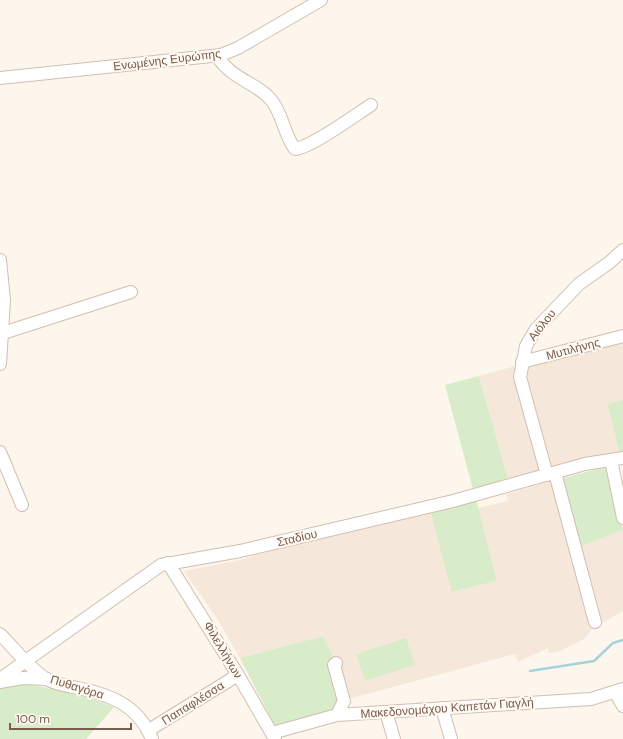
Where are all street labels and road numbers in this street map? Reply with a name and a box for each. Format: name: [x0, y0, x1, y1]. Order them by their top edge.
street label: Ενωμένης Ευρώπης: [112, 45, 222, 75]
street label: Αιόλου: [525, 306, 559, 344]
street label: Μυτιλήνης: [544, 334, 602, 364]
street label: Σταδίου: [275, 526, 319, 550]
street label: Φιλελλήνων: [200, 619, 246, 681]
street label: Πυθαγόρα: [48, 671, 106, 703]
street label: Παπαφλέσσα: [159, 677, 227, 729]
street label: Μακεδονομάχου Καπετάν Γιαγλή: [360, 694, 534, 722]

